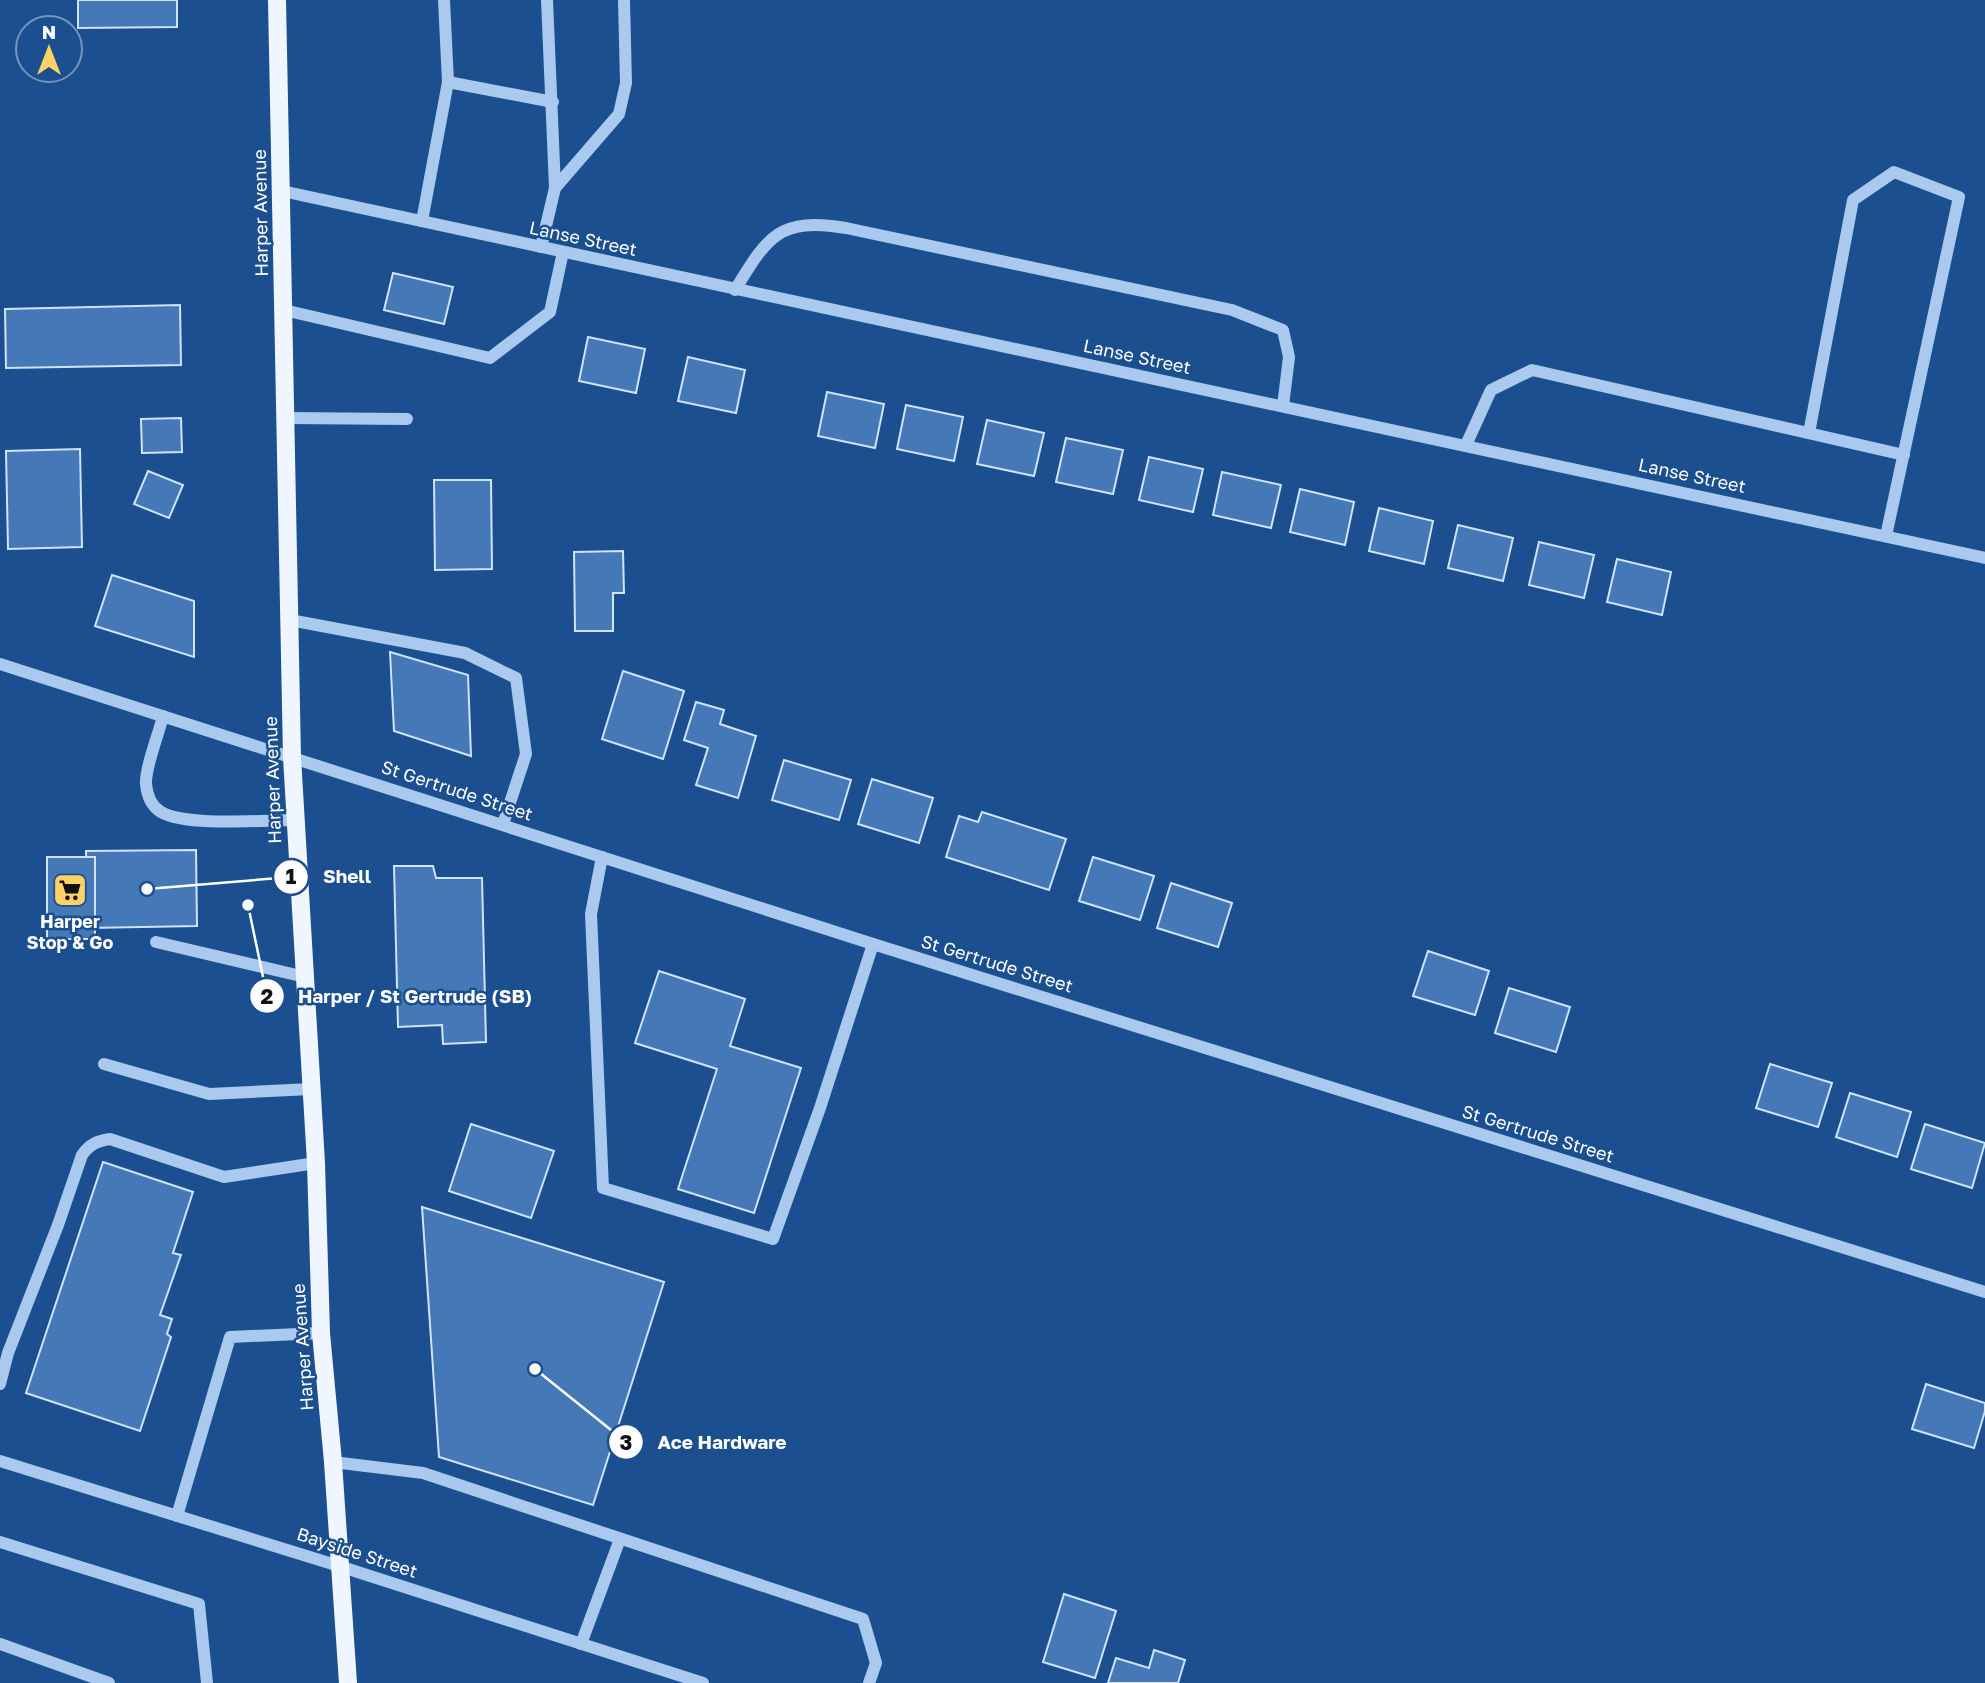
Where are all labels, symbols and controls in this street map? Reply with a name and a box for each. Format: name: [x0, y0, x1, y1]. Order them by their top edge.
north arrow: [14, 14, 84, 84]
text: N: [42, 20, 56, 43]
street label: Harper Avenue: [248, 149, 272, 277]
street label: Lanse Street: [527, 216, 639, 260]
street label: Lanse Street: [1081, 334, 1193, 378]
street label: Lanse Street: [1636, 453, 1748, 497]
street label: Harper Avenue: [259, 716, 285, 844]
street label: St Gertrude Street: [379, 755, 536, 825]
callout: Shell: [274, 857, 385, 897]
text: 1: [286, 863, 297, 889]
text: Shell: [323, 864, 371, 887]
supermarket icon: Harper Stop & Go: [51, 871, 89, 909]
place label: Harper Stop & Go: [27, 910, 114, 953]
street label: St Gertrude Street: [919, 929, 1076, 997]
callout: Harper / St Gertrude (SB): [249, 976, 546, 1016]
text: 2: [261, 983, 274, 1009]
text: Harper / St Gertrude (SB): [298, 984, 532, 1007]
street label: St Gertrude Street: [1460, 1099, 1617, 1167]
street label: Harper Avenue: [287, 1283, 317, 1411]
callout: Ace Hardware: [608, 1422, 800, 1462]
text: 3: [620, 1429, 632, 1455]
text: Ace Hardware: [657, 1430, 787, 1453]
street label: Bayside Street: [294, 1522, 420, 1582]

